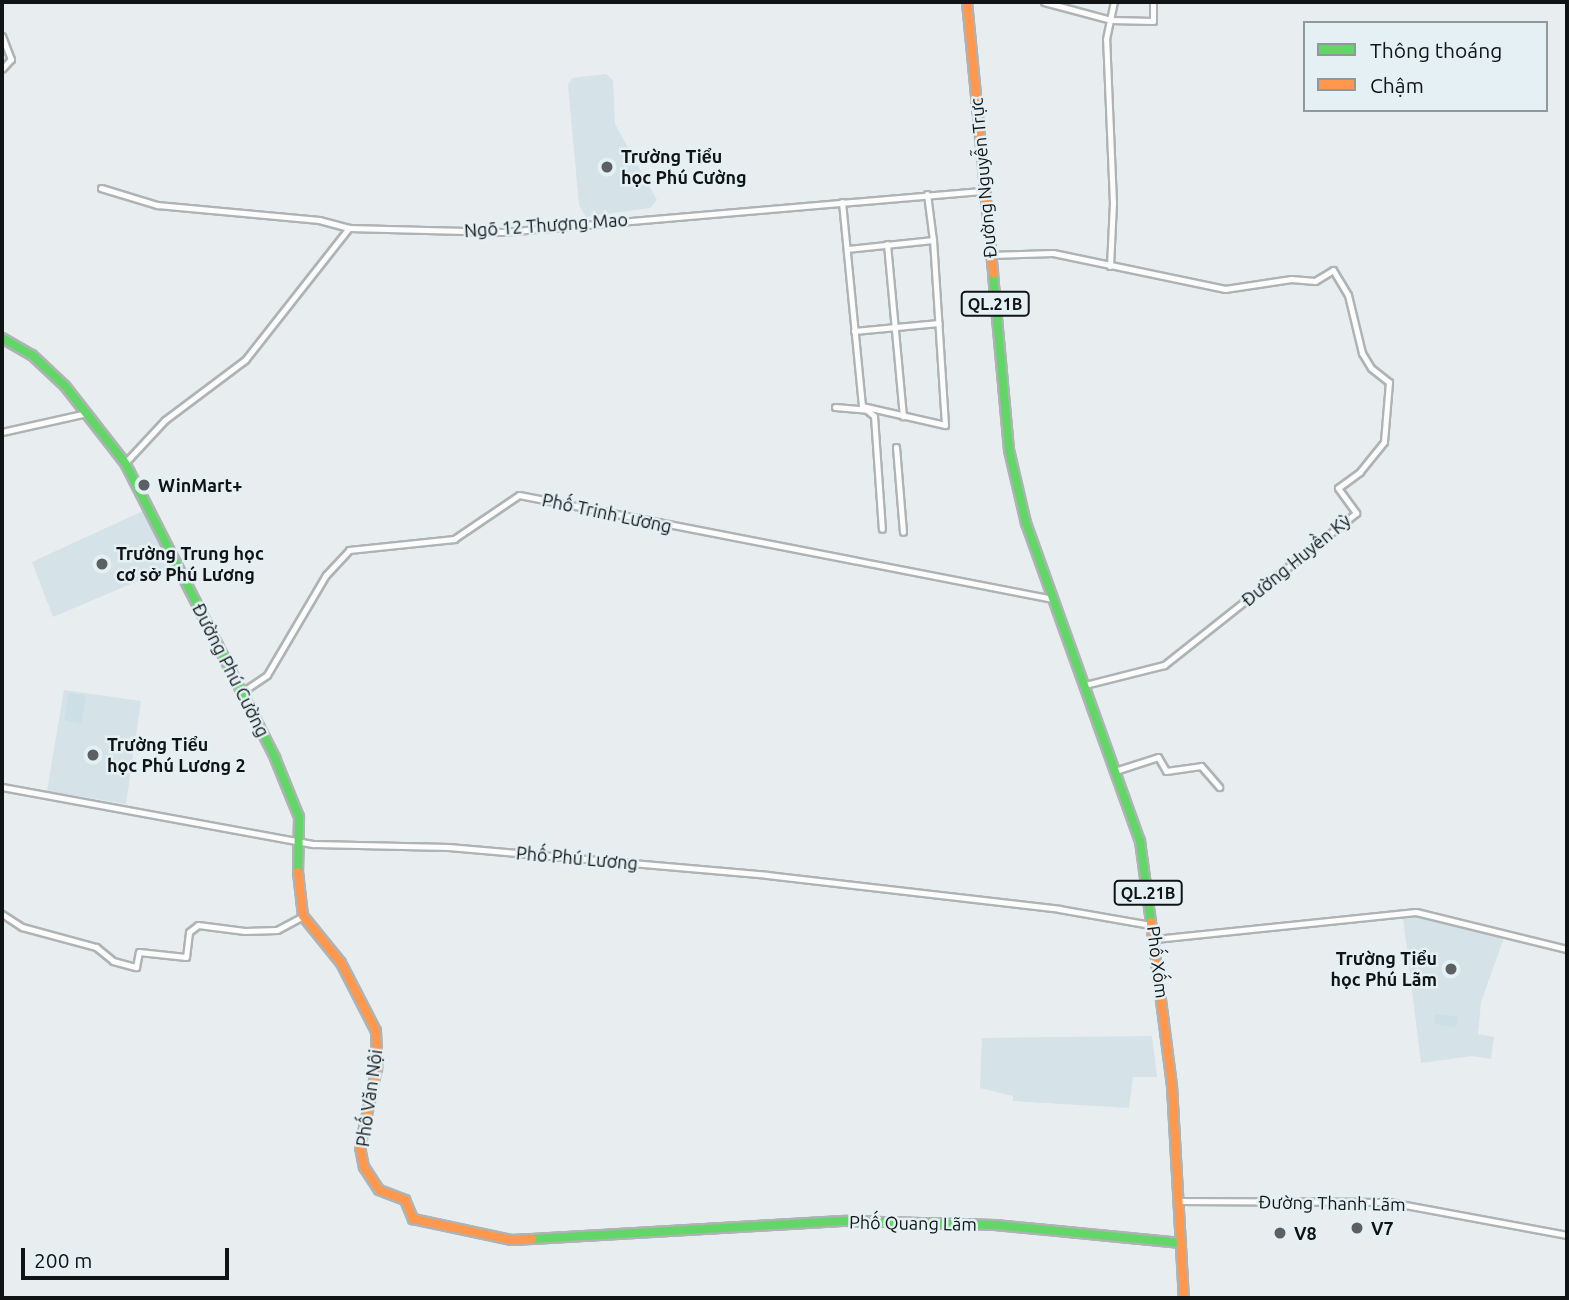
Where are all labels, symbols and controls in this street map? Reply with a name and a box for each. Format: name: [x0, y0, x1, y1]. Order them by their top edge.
legend: [1303, 21, 1548, 112]
text: Thông thoáng: [1370, 38, 1502, 62]
text: Chậm: [1370, 73, 1424, 97]
street label: Đường Nguyễn Trực: [965, 97, 1001, 259]
place label: Trường Tiểu học Phú Cường: [621, 146, 747, 188]
marker: Trường Tiểu học Phú Cường: [599, 159, 615, 175]
street label: Ngõ 12 Thượng Mao: [463, 209, 629, 241]
road number: QL.21B: [960, 292, 1030, 316]
place label: WinMart+: [158, 474, 242, 496]
marker: WinMart+: [136, 477, 152, 493]
street label: Phố Trinh Lương: [540, 489, 674, 537]
street label: Đường Huyền Kỳ: [1237, 509, 1355, 611]
place label: Trường Trung học cơ sở Phú Lương: [116, 543, 264, 586]
marker: Trường Trung học cơ sở Phú Lương: [94, 556, 110, 572]
street label: Đường Phú Cường: [188, 600, 274, 740]
place label: Trường Tiểu học Phú Lương 2: [107, 734, 246, 776]
marker: Trường Tiểu học Phú Lương 2: [85, 747, 101, 763]
street label: Phố Phú Lương: [515, 842, 639, 874]
road number: QL.21B: [1113, 880, 1183, 906]
street label: Phố Xốm: [1143, 925, 1173, 999]
place label: Trường Tiểu học Phú Lãm: [1330, 948, 1437, 990]
marker: Trường Tiểu học Phú Lãm: [1443, 961, 1459, 977]
street label: Phố Văn Nội: [351, 1048, 387, 1148]
street label: Đường Thanh Lãm: [1258, 1191, 1406, 1215]
street label: Phố Quang Lãm: [849, 1211, 977, 1235]
place label: V7: [1371, 1217, 1394, 1239]
marker: V7: [1349, 1220, 1365, 1236]
place label: V8: [1294, 1222, 1317, 1244]
marker: V8: [1272, 1225, 1288, 1241]
scale bar: [24, 1234, 233, 1278]
text: 200 m: [34, 1248, 92, 1272]

